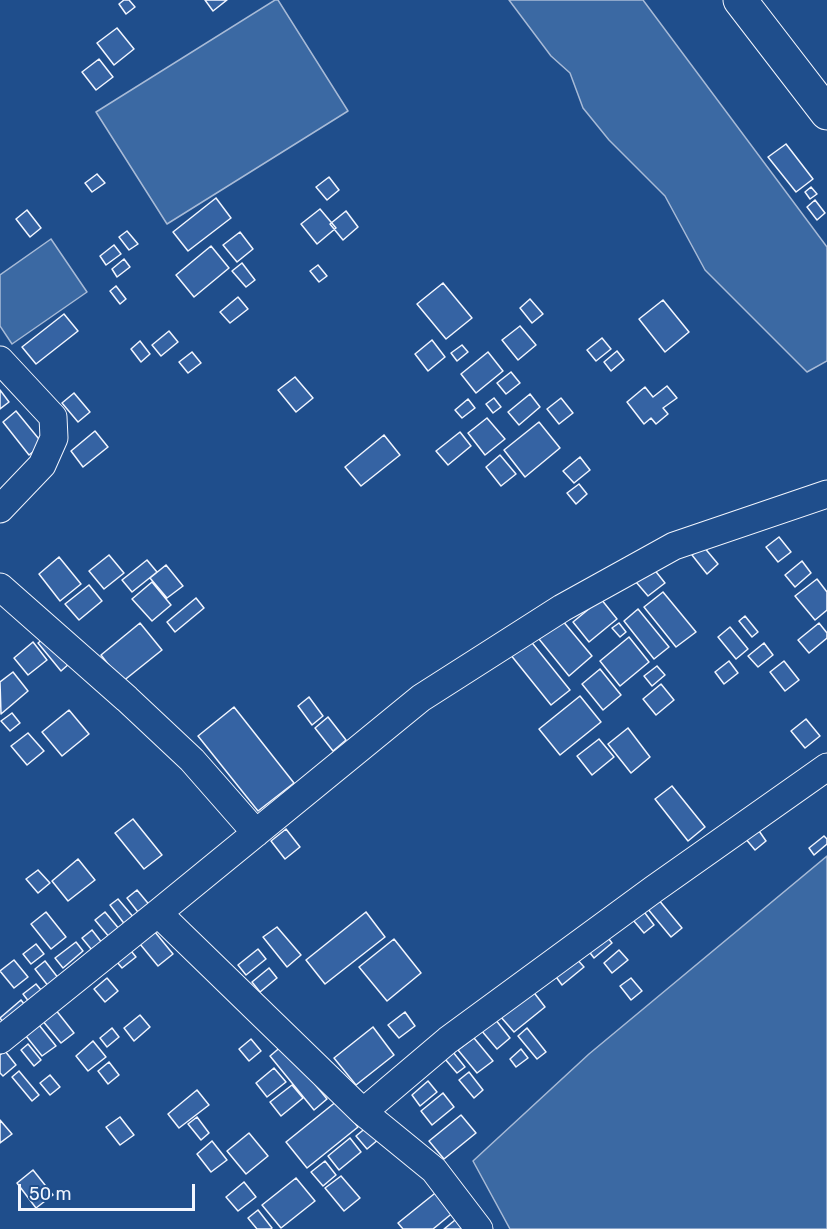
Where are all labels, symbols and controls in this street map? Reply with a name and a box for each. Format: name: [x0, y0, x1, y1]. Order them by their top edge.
scale bar: [21, 1172, 198, 1210]
text: 50 m: [29, 1183, 72, 1205]

